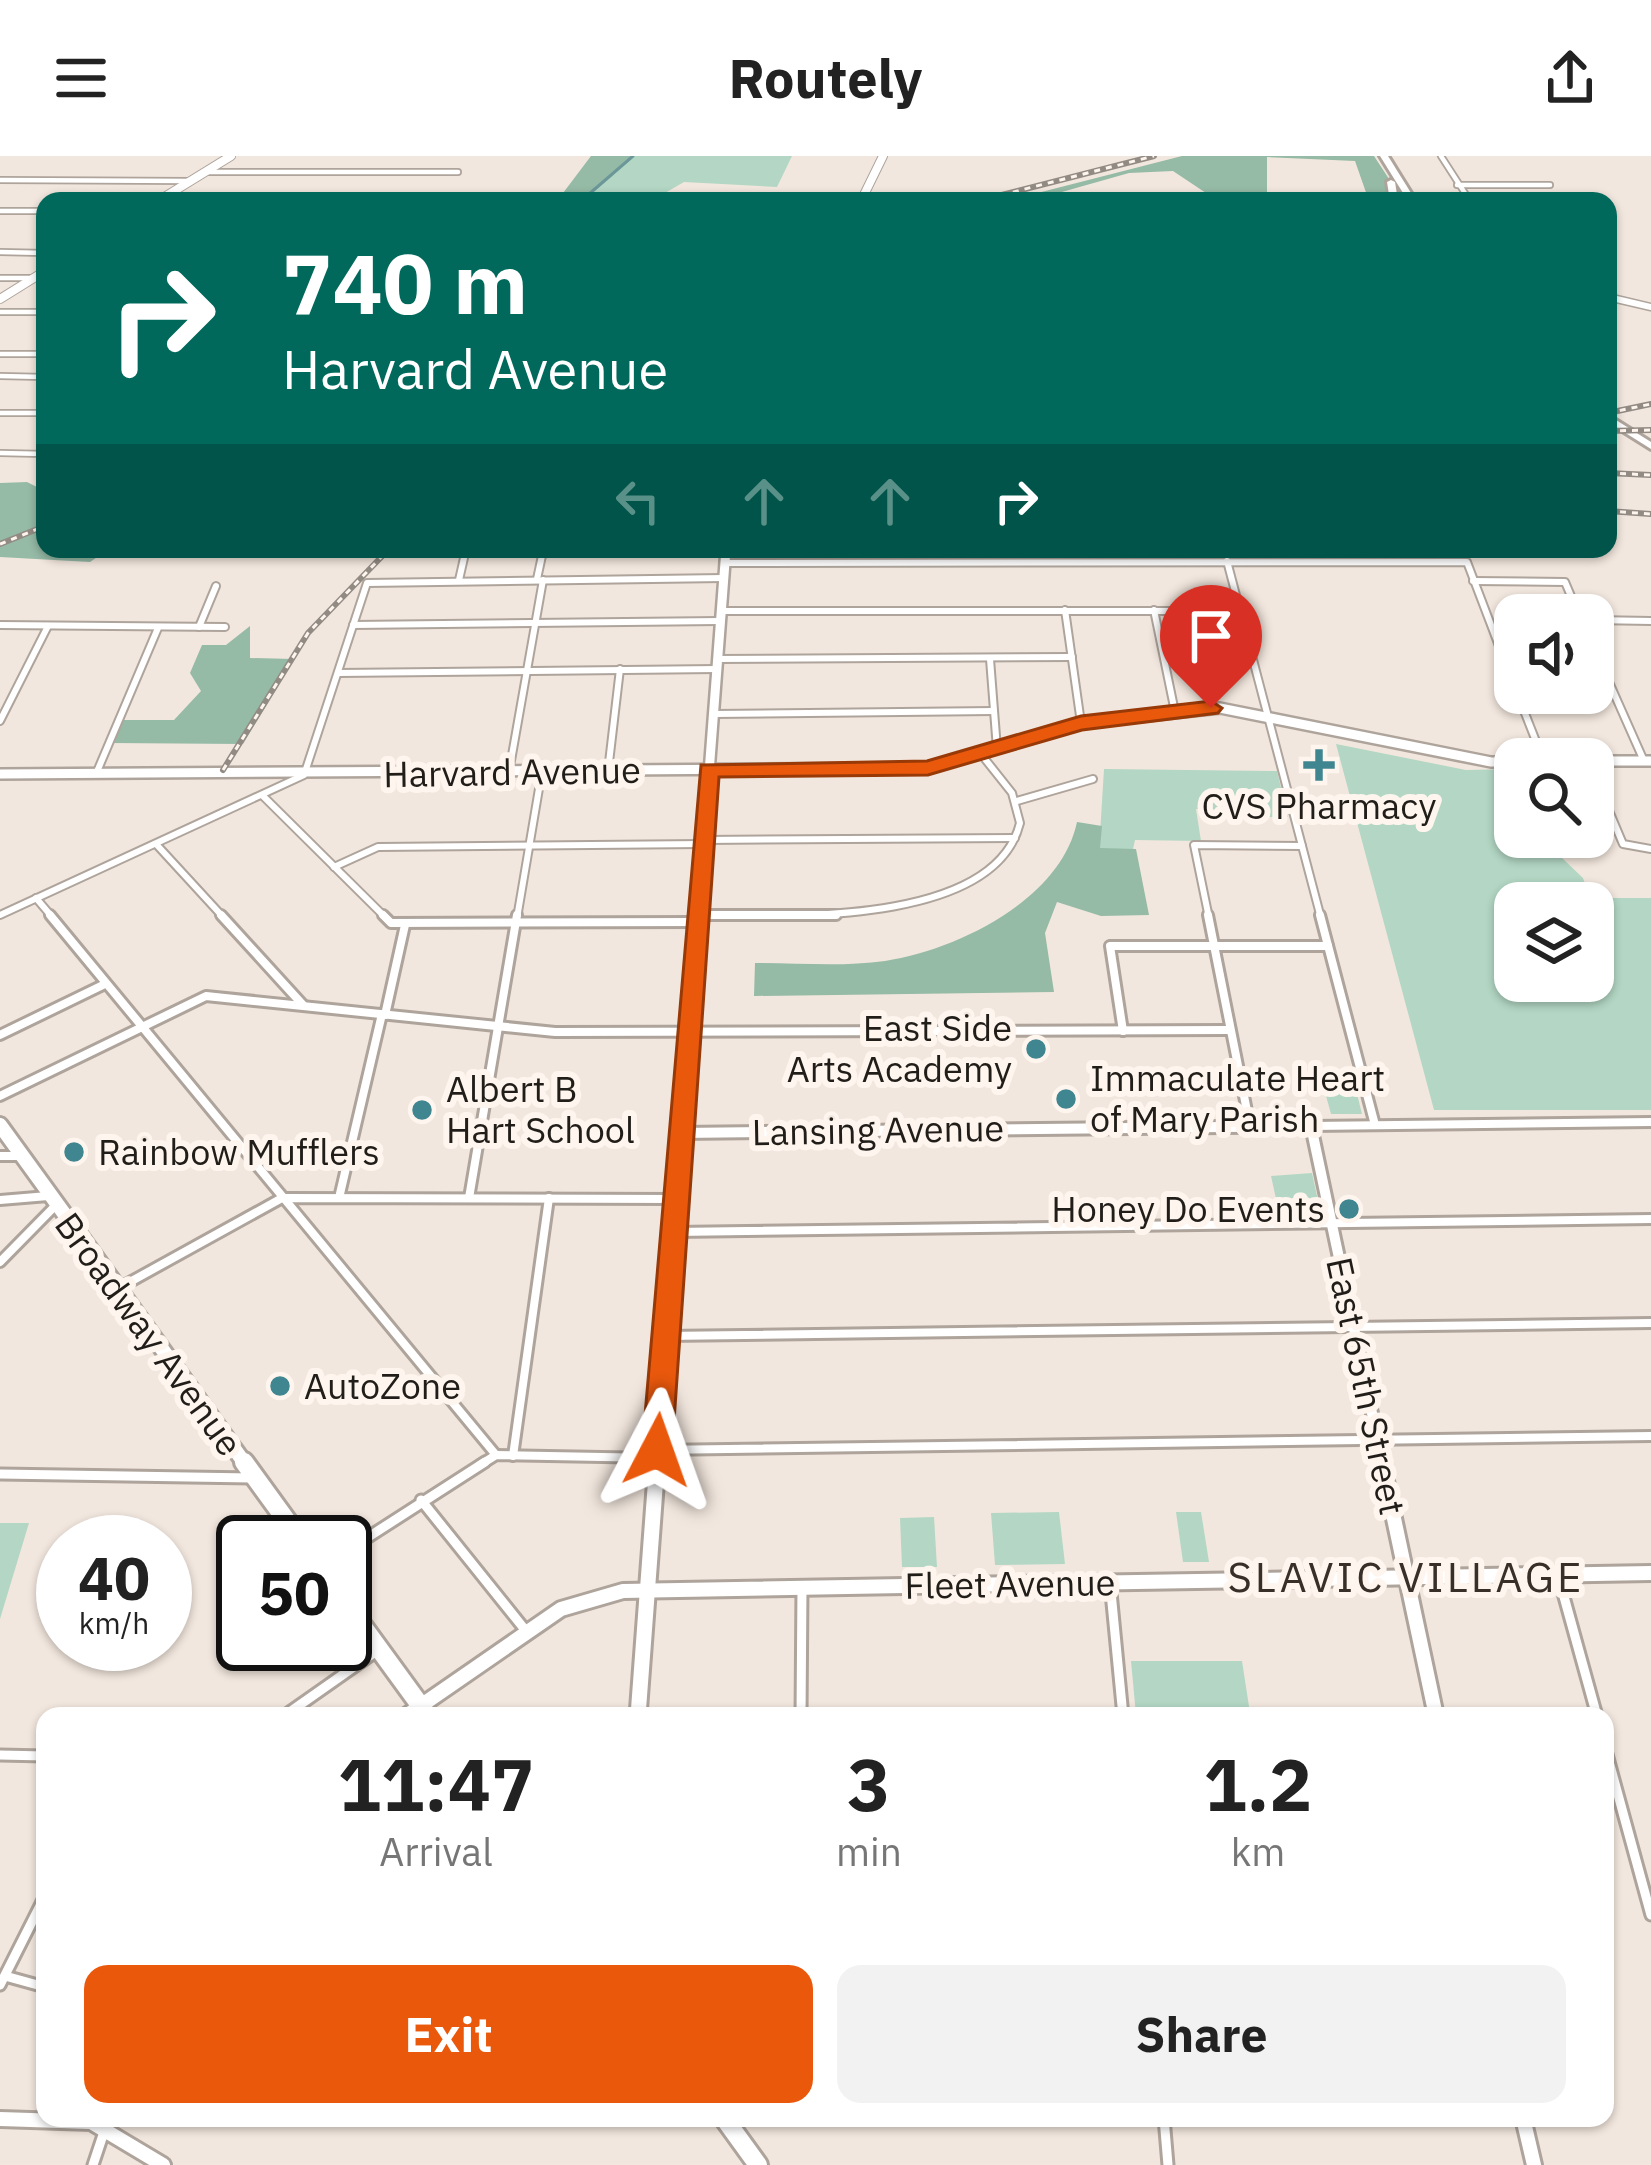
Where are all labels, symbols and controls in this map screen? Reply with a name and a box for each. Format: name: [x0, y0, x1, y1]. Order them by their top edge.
text: Routely: [729, 43, 922, 113]
icon: menu: [48, 45, 114, 111]
icon: share: [1537, 45, 1603, 111]
text: 740 m: [282, 228, 528, 337]
icon: right: [84, 240, 240, 396]
text: Harvard Avenue: [282, 334, 668, 404]
icon: left: [605, 468, 671, 534]
icon: ahead: [731, 468, 797, 534]
icon: ahead: [857, 468, 923, 534]
icon: right: [983, 468, 1049, 534]
pin: [1160, 585, 1262, 708]
map controls: [1494, 594, 1614, 1002]
button: sound: [1494, 594, 1614, 714]
icon: arrive: [1178, 603, 1244, 669]
button: search: [1494, 738, 1614, 858]
street label: Harvard Avenue: [383, 746, 641, 797]
marker: CVS Pharmacy: [1306, 752, 1332, 778]
place label: CVS Pharmacy: [1202, 782, 1436, 829]
button: layers: [1494, 882, 1614, 1002]
place label: East Side Arts Academy: [787, 1004, 1012, 1092]
marker: East Side Arts Academy: [1023, 1036, 1049, 1062]
place label: Immaculate Heart of Mary Parish: [1090, 1054, 1385, 1142]
place label: Albert B Hart School: [446, 1065, 635, 1153]
marker: Immaculate Heart of Mary Parish: [1053, 1086, 1079, 1112]
marker: Albert B Hart School: [409, 1097, 435, 1123]
street label: Lansing Avenue: [751, 1104, 1005, 1155]
place label: Rainbow Mufflers: [98, 1128, 380, 1175]
marker: Rainbow Mufflers: [61, 1139, 87, 1165]
place label: Honey Do Events: [1051, 1185, 1325, 1232]
marker: Honey Do Events: [1336, 1196, 1362, 1222]
street label: Broadway Avenue: [45, 1203, 254, 1465]
street label: East 65th Street: [1316, 1253, 1417, 1519]
place label: AutoZone: [304, 1362, 461, 1409]
marker: AutoZone: [267, 1373, 293, 1399]
position arrow: [594, 1387, 720, 1513]
speed limit sign: 50: [216, 1515, 372, 1671]
text: 40: [78, 1538, 150, 1617]
district label: SLAVIC VILLAGE: [1227, 1549, 1585, 1604]
street label: Fleet Avenue: [904, 1558, 1116, 1609]
text: km/h: [79, 1603, 149, 1642]
text: 11:47: [338, 1737, 534, 1831]
text: 3: [847, 1737, 891, 1831]
text: 1.2: [1204, 1737, 1312, 1831]
text: Arrival: [379, 1826, 493, 1877]
text: min: [836, 1826, 902, 1877]
text: km: [1231, 1826, 1285, 1877]
button: Exit: [84, 1965, 813, 2103]
button: Share: [837, 1965, 1566, 2103]

